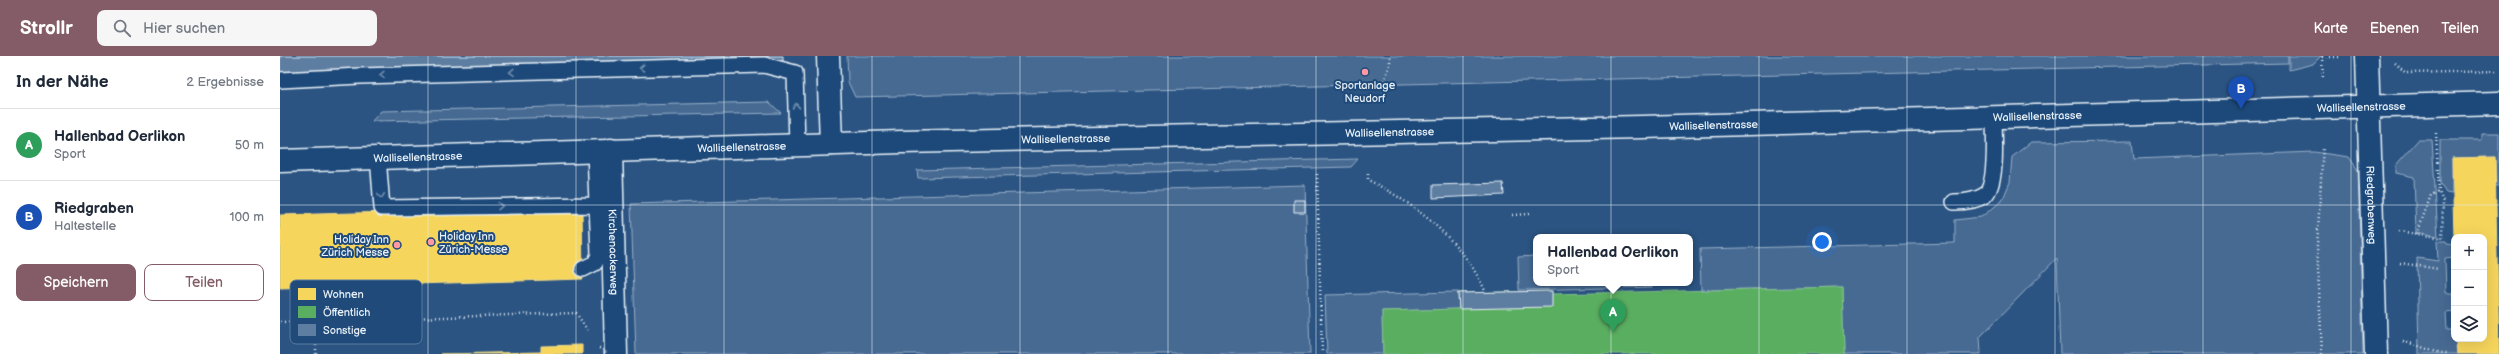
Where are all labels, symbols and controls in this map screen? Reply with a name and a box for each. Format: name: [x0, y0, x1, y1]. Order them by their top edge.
search box: [97, 10, 377, 46]
text: Strollr: [20, 17, 73, 40]
icon: search: [111, 17, 133, 39]
text: Hier suchen: [143, 19, 225, 38]
text: Karte: [2314, 20, 2348, 37]
text: Ebenen: [2370, 20, 2419, 37]
text: Teilen: [2441, 20, 2479, 37]
one-way arrow: [639, 64, 645, 73]
marker: Sportanlage Neudorf: [1360, 67, 1370, 77]
one-way arrow: [509, 68, 515, 76]
one-way arrow: [379, 71, 385, 80]
text: In der Nähe: [16, 72, 109, 92]
text: 2 Ergebnisse: [186, 74, 264, 90]
pin: B: [2228, 76, 2254, 109]
place label: Sportanlage Neudorf: [1335, 79, 1396, 105]
street label: Wallisellenstrasse: [2317, 100, 2406, 115]
one-way arrow: [792, 103, 800, 109]
street label: Wallisellenstrasse: [1993, 109, 2083, 124]
street label: Wallisellenstrasse: [1669, 118, 1759, 133]
street label: Wallisellenstrasse: [1345, 125, 1435, 140]
text: Hallenbad Oerlikon: [54, 127, 186, 146]
street label: Wallisellenstrasse: [1021, 132, 1111, 147]
text: A: [25, 137, 33, 153]
text: 50 m: [235, 137, 264, 153]
street label: Wallisellenstrasse: [697, 139, 787, 155]
text: Sport: [54, 146, 86, 162]
street label: Wallisellenstrasse: [373, 149, 463, 165]
street label: Riedgrabenweg: [2363, 165, 2379, 244]
one-way arrow: [376, 193, 385, 199]
text: Riedgraben: [54, 199, 134, 218]
one-way arrow: [497, 202, 503, 210]
text: B: [24, 209, 34, 225]
text: 100 m: [229, 209, 264, 225]
street label: Kirchenackerweg: [605, 209, 621, 295]
text: Haltestelle: [54, 218, 116, 234]
place label: Holiday Inn Zürich-Messe: [438, 230, 508, 256]
your location: [1812, 232, 1832, 252]
place label: Holiday Inn Zürich Messe: [320, 233, 389, 259]
popup: [1533, 234, 1693, 286]
map controls: [2451, 234, 2487, 342]
button: +: [2451, 234, 2487, 270]
marker: Holiday Inn Zürich-Messe: [426, 237, 436, 247]
marker: Holiday Inn Zürich Messe: [392, 240, 402, 250]
text: Hallenbad Oerlikon: [1547, 243, 1679, 262]
text: Sport: [1547, 262, 1579, 278]
button: Speichern: [16, 264, 136, 301]
button: Teilen: [144, 264, 264, 301]
button: −: [2451, 270, 2487, 306]
legend: [290, 280, 422, 344]
text: Wohnen: [323, 288, 364, 301]
pin: A: [1600, 299, 1626, 332]
text: Öffentlich: [323, 305, 370, 319]
button: layers: [2451, 306, 2487, 342]
text: Sonstige: [323, 324, 367, 337]

